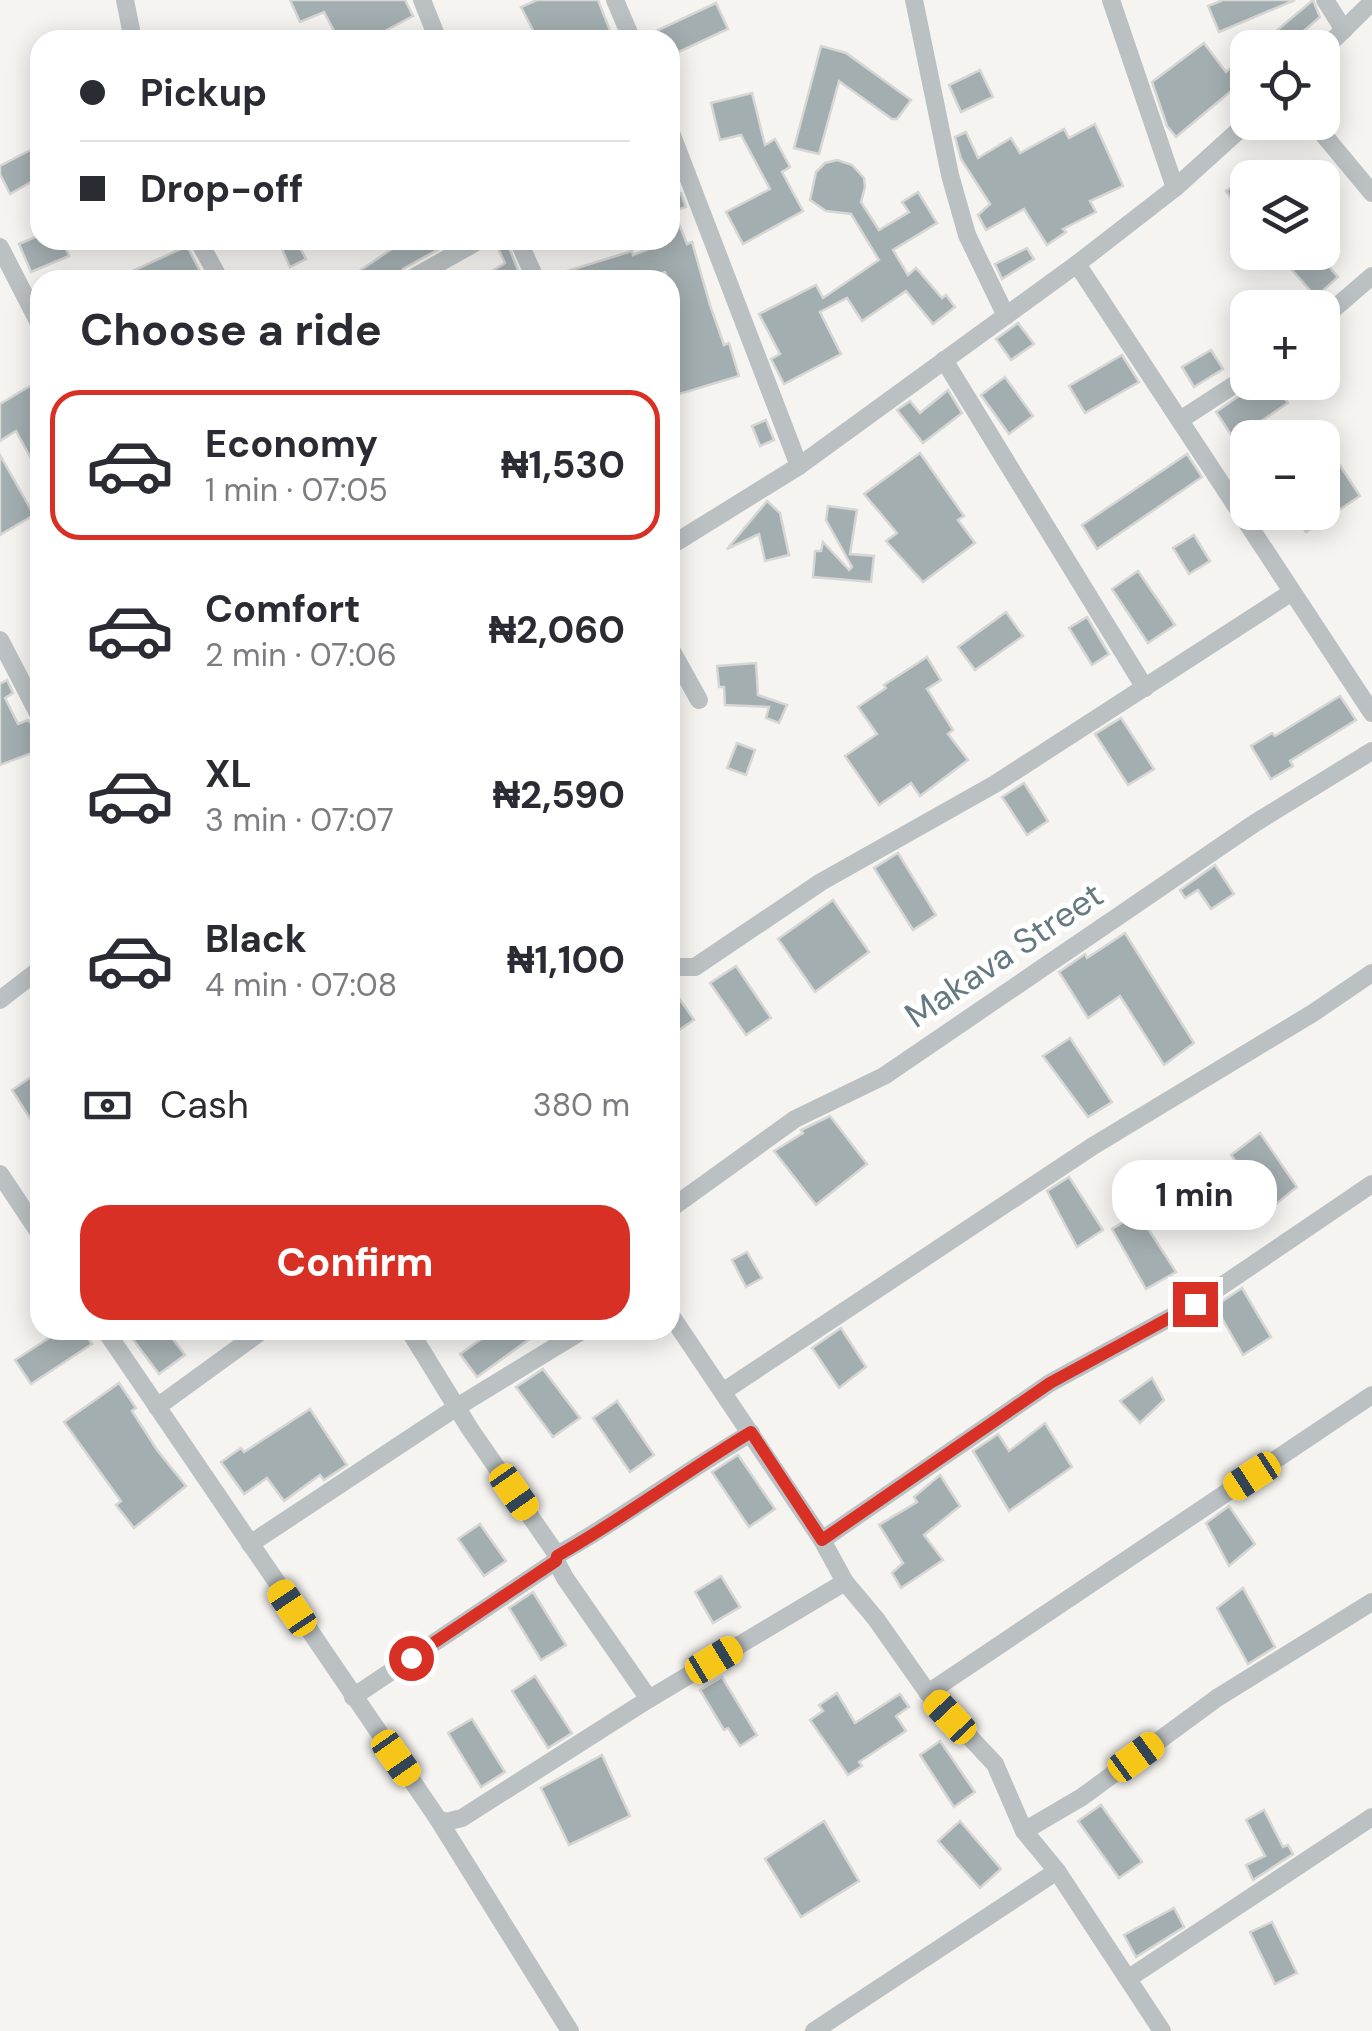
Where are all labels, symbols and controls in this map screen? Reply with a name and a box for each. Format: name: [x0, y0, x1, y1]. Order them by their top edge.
map controls: [1230, 30, 1340, 530]
button: locate: [1230, 30, 1340, 140]
text: Pickup: [140, 68, 267, 118]
button: layers: [1230, 160, 1340, 270]
text: Drop-off: [140, 164, 303, 214]
button: +: [1230, 290, 1340, 400]
text: Choose a ride: [80, 300, 382, 359]
text: Economy: [205, 419, 378, 469]
icon: car: [85, 420, 175, 510]
button: −: [1230, 420, 1340, 530]
text: ₦1,530: [501, 440, 625, 490]
text: 1 min · 07:05: [205, 469, 388, 511]
text: Comfort: [205, 584, 361, 634]
icon: car: [85, 585, 175, 675]
text: ₦2,060: [489, 605, 625, 655]
text: 2 min · 07:06: [205, 634, 397, 676]
text: XL: [205, 749, 252, 799]
icon: car: [85, 750, 175, 840]
text: ₦2,590: [493, 770, 625, 820]
text: 3 min · 07:07: [205, 799, 394, 841]
street label: Makava Street: [896, 872, 1112, 1038]
text: Black: [205, 914, 307, 964]
icon: car: [85, 915, 175, 1005]
text: ₦1,100: [507, 935, 625, 985]
text: 4 min · 07:08: [205, 964, 397, 1006]
icon: cash: [80, 1078, 135, 1133]
text: Cash: [160, 1080, 249, 1130]
text: 380 m: [533, 1084, 630, 1126]
callout: 1 min: [1112, 1159, 1278, 1229]
text: 1 min: [1156, 1174, 1233, 1216]
button: Confirm: [80, 1205, 630, 1320]
route end: [1173, 1282, 1218, 1327]
car: [1219, 1447, 1285, 1505]
car: [485, 1459, 543, 1525]
car: [263, 1575, 321, 1641]
car: [681, 1632, 747, 1688]
route start: [389, 1636, 434, 1681]
car: [919, 1685, 981, 1749]
car: [367, 1725, 425, 1791]
car: [1103, 1727, 1169, 1787]

